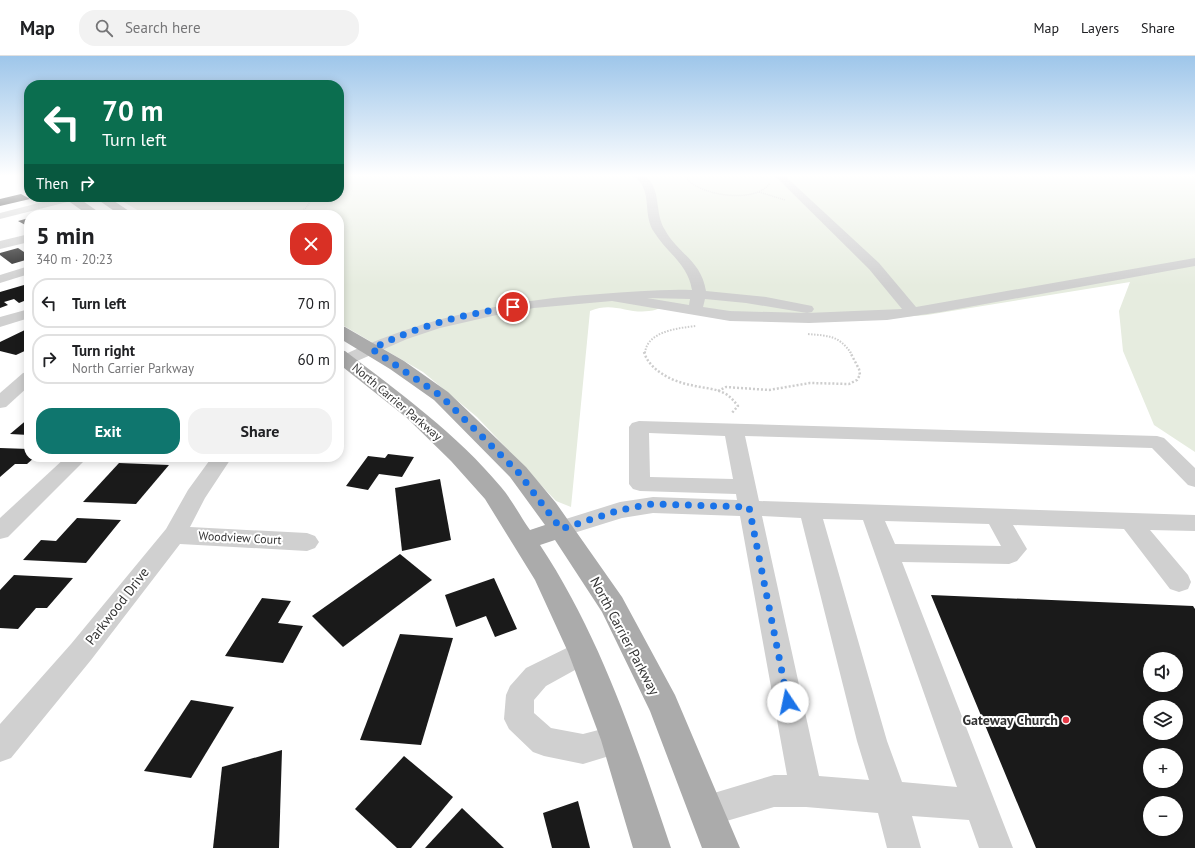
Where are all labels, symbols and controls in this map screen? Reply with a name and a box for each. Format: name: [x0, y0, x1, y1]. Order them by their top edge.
search box: [79, 10, 359, 46]
text: Map: [20, 16, 55, 40]
icon: search: [93, 17, 115, 39]
text: Search here: [125, 18, 201, 37]
text: Map: [1033, 19, 1059, 37]
text: Layers: [1081, 19, 1119, 37]
text: Share: [1141, 19, 1175, 37]
text: 70 m: [102, 92, 163, 129]
icon: left: [36, 96, 88, 148]
text: Turn left: [102, 128, 167, 151]
icon: right: [76, 172, 98, 194]
text: Then: [36, 174, 68, 193]
text: 5 min: [36, 220, 95, 251]
button: close: [290, 223, 332, 265]
text: 340 m · 20:23: [36, 251, 113, 268]
pin: [496, 290, 530, 324]
icon: left: [38, 292, 60, 314]
text: Turn left: [72, 294, 126, 313]
text: 70 m: [297, 294, 330, 313]
icon: arrive: [502, 296, 524, 318]
text: Turn right: [72, 341, 135, 360]
icon: right: [38, 348, 60, 370]
text: 60 m: [297, 350, 330, 369]
text: North Carrier Parkway: [72, 360, 194, 377]
street label: North Carrier Parkway: [349, 360, 446, 444]
button: Exit: [36, 408, 180, 454]
button: Share: [188, 408, 332, 454]
street label: Woodview Court: [198, 528, 282, 547]
street label: Parkwood Drive: [81, 564, 153, 648]
street label: North Carrier Parkway: [586, 574, 664, 699]
map controls: [1143, 652, 1183, 836]
button: sound: [1143, 652, 1183, 692]
position arrow: [767, 681, 809, 723]
button: layers: [1143, 700, 1183, 740]
place label: Gateway Church: [962, 711, 1058, 729]
marker: Gateway Church: [1061, 715, 1071, 725]
button: +: [1143, 748, 1183, 788]
button: −: [1143, 796, 1183, 836]

